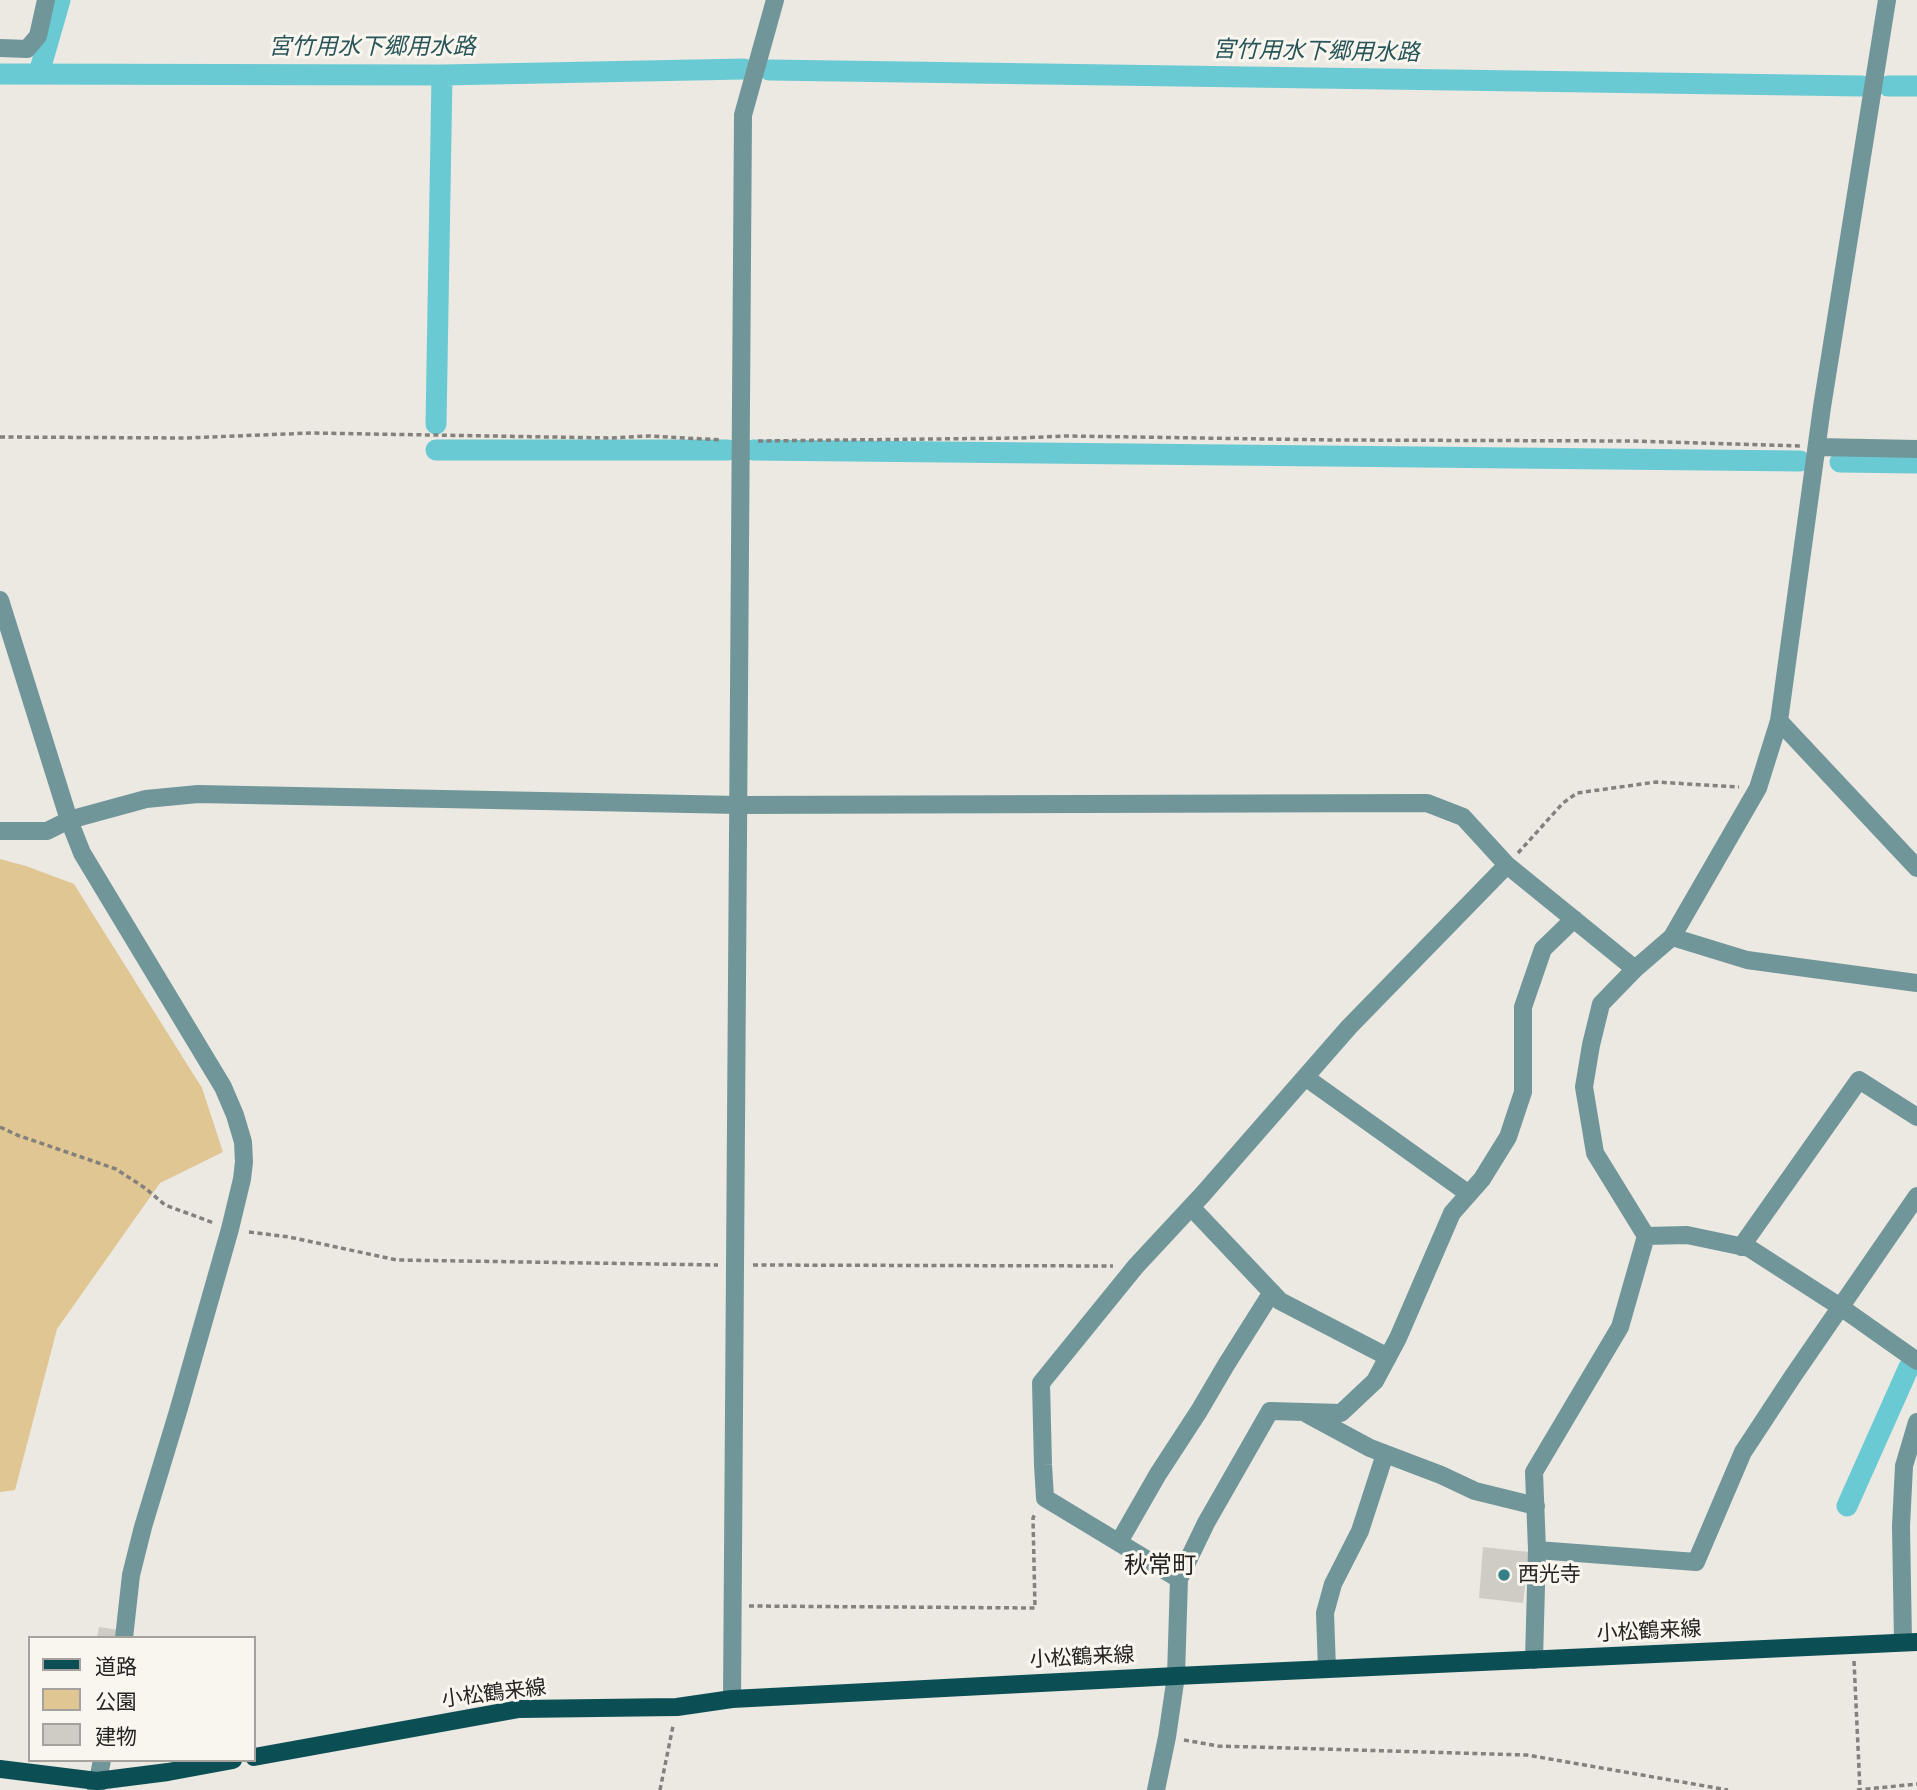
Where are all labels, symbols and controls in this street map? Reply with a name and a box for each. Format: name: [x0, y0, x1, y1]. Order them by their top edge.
water label: 宮竹用水下郷用水路: [269, 34, 475, 62]
water label: 宮竹用水下郷用水路: [1212, 36, 1420, 68]
district label: 秋常町: [1124, 1552, 1196, 1580]
place label: 西光寺: [1518, 1562, 1581, 1588]
marker: 西光寺: [1496, 1567, 1512, 1583]
street label: 小松鶴来線: [1596, 1617, 1702, 1647]
legend: [28, 1636, 256, 1762]
street label: 小松鶴来線: [1029, 1643, 1135, 1673]
text: 道路: [95, 1655, 137, 1678]
street label: 小松鶴来線: [440, 1675, 548, 1713]
text: 公園: [95, 1690, 137, 1713]
text: 建物: [95, 1725, 137, 1748]

